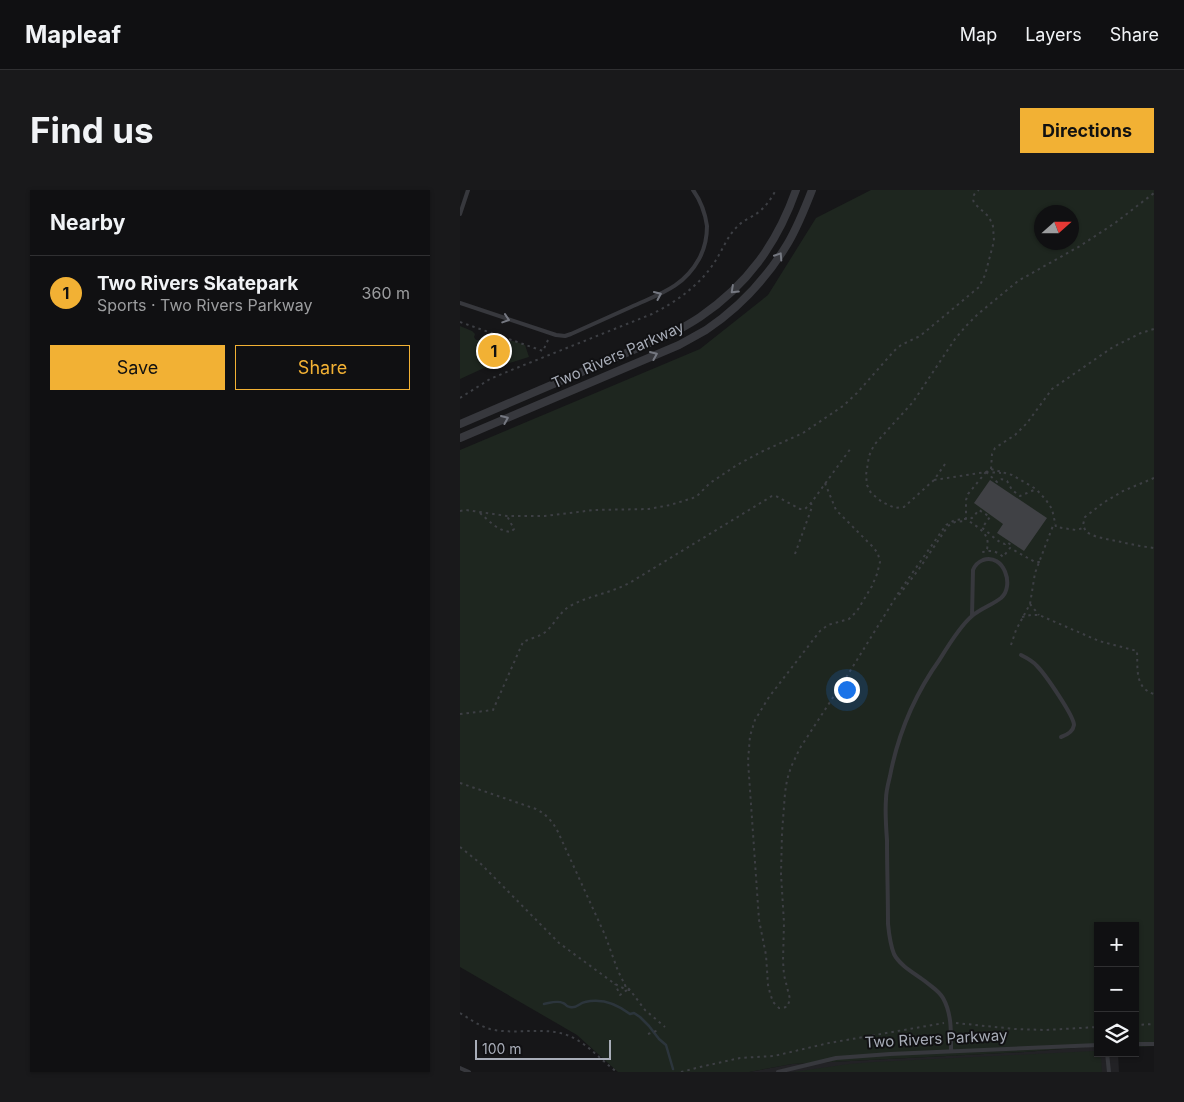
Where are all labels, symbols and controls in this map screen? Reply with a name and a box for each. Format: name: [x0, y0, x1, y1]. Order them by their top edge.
text: Mapleaf: [25, 20, 121, 49]
text: Map: [960, 24, 997, 45]
text: Layers: [1025, 24, 1082, 45]
text: Share: [1110, 24, 1159, 45]
button: Directions: [1020, 108, 1154, 153]
text: Find us: [30, 109, 154, 151]
north arrow: [1034, 205, 1079, 250]
text: Nearby: [50, 210, 125, 235]
one-way arrow: [773, 252, 783, 261]
text: Two Rivers Skatepark: [97, 272, 298, 295]
text: 1: [63, 283, 69, 303]
text: 360 m: [362, 283, 410, 303]
one-way arrow: [730, 284, 739, 293]
one-way arrow: [653, 291, 662, 302]
text: Sports · Two Rivers Parkway: [97, 295, 313, 315]
one-way arrow: [501, 313, 510, 323]
street label: Two Rivers Parkway: [549, 317, 687, 392]
pin: 1: [478, 332, 510, 370]
button: Save: [50, 345, 225, 390]
button: Share: [235, 345, 410, 390]
one-way arrow: [649, 351, 658, 362]
one-way arrow: [500, 415, 509, 426]
your location: [834, 677, 860, 703]
map controls: [1094, 922, 1139, 1057]
button: +: [1094, 922, 1139, 967]
button: −: [1094, 967, 1139, 1012]
button: layers: [1094, 1012, 1139, 1057]
street label: Two Rivers Parkway: [864, 1025, 1008, 1052]
scale bar: [475, 1037, 611, 1060]
text: 100 m: [482, 1040, 522, 1057]

